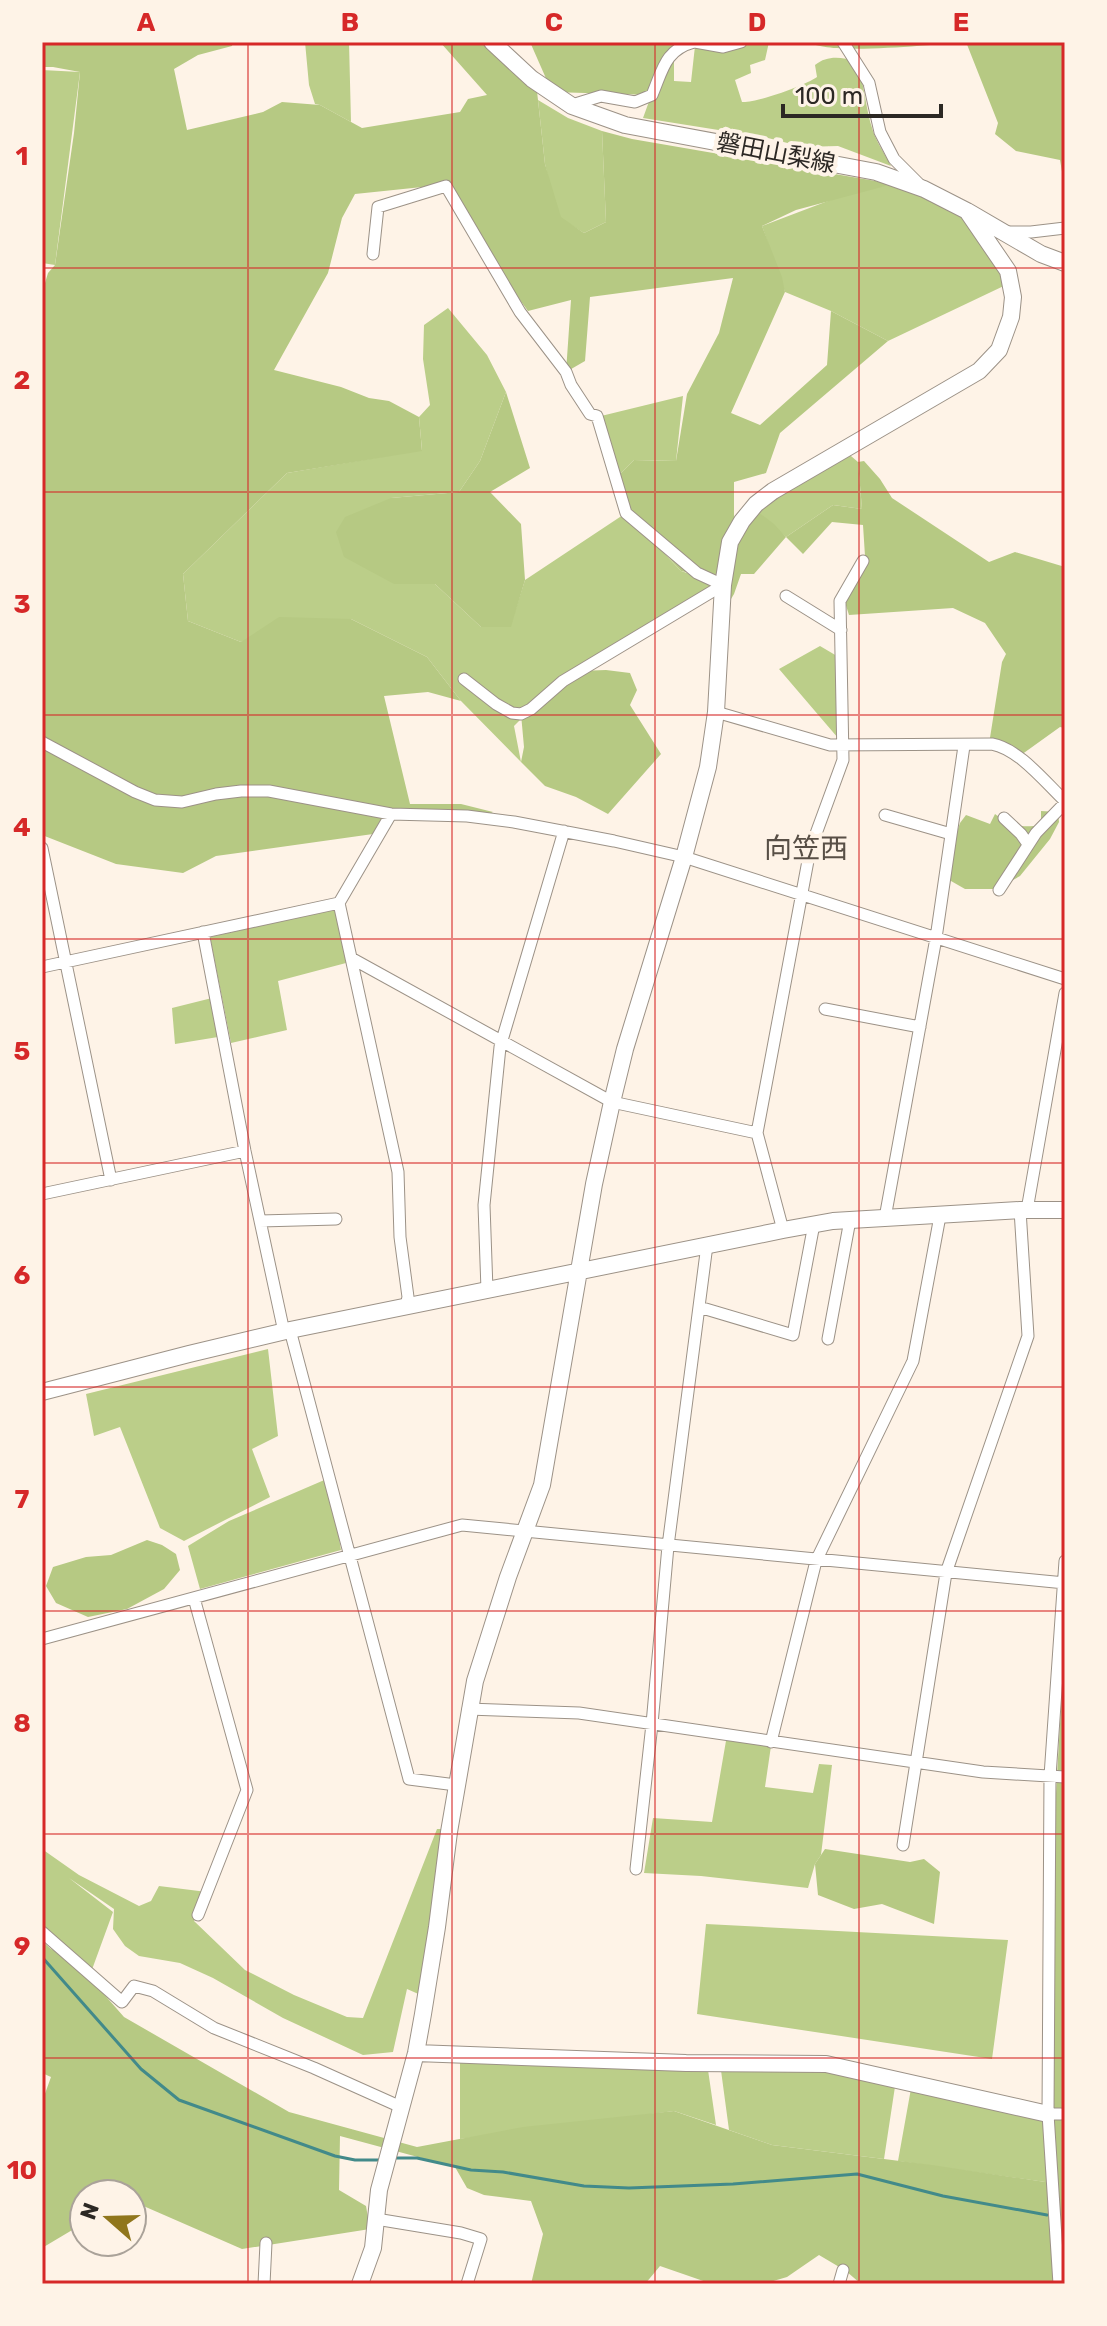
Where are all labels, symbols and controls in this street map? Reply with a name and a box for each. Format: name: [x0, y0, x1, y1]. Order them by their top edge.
text: A: [137, 7, 156, 38]
text: B: [341, 7, 359, 38]
text: C: [545, 7, 563, 38]
text: D: [748, 7, 766, 38]
text: E: [953, 7, 969, 38]
scale bar: [783, 68, 941, 118]
text: 100 m: [795, 82, 863, 110]
street label: 磐田山梨線: [714, 128, 838, 178]
text: 1: [16, 141, 28, 172]
text: 2: [14, 365, 30, 396]
text: 3: [13, 589, 31, 620]
text: 4: [13, 812, 31, 843]
district label: 向笠西: [764, 832, 848, 865]
text: 5: [14, 1036, 30, 1067]
text: 6: [14, 1260, 31, 1291]
text: 7: [15, 1484, 30, 1515]
text: 8: [13, 1708, 31, 1739]
text: 9: [14, 1931, 30, 1962]
text: 10: [7, 2155, 37, 2186]
north arrow: [68, 2178, 148, 2258]
text: N: [74, 2199, 105, 2223]

